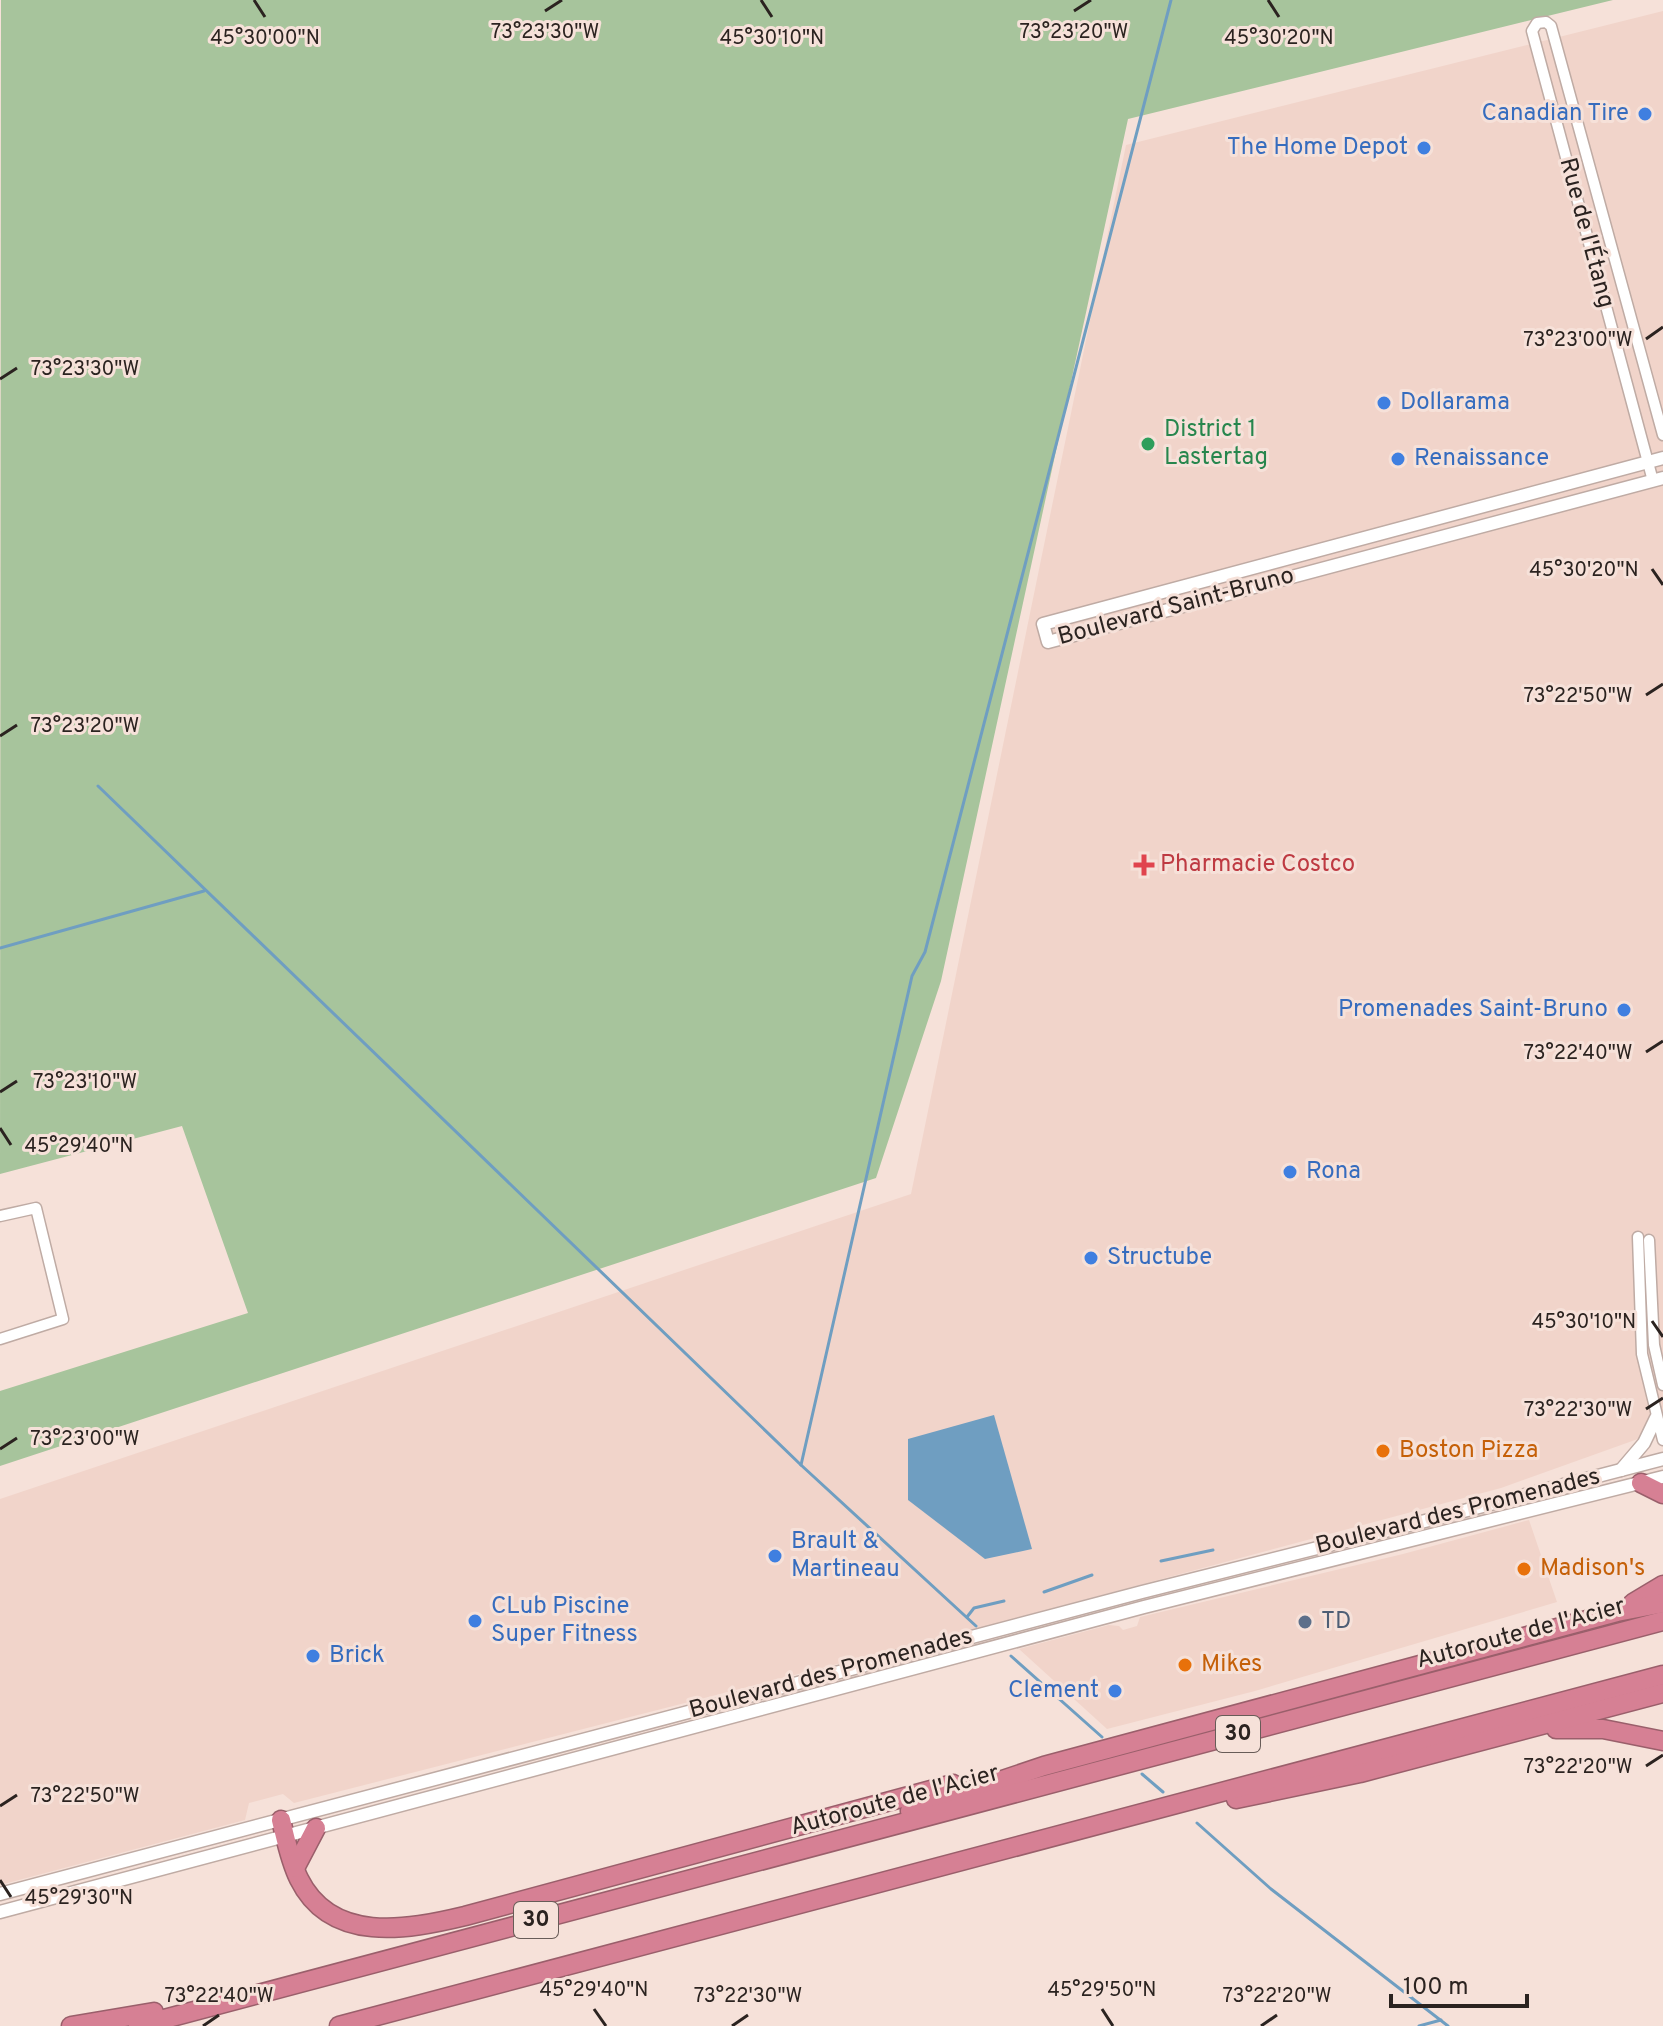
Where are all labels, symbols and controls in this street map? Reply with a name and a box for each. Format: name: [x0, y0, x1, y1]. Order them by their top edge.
text: 73°23'30"W: [491, 20, 599, 46]
text: 73°23'20"W: [1020, 20, 1128, 46]
text: 45°30'00"N: [210, 26, 320, 52]
text: 45°30'10"N: [720, 26, 824, 52]
text: 45°30'20"N: [1224, 26, 1334, 52]
place label: Canadian Tire: [1481, 99, 1629, 129]
marker: Canadian Tire: [1636, 105, 1654, 123]
place label: The Home Depot: [1227, 133, 1408, 163]
marker: The Home Depot: [1415, 139, 1433, 157]
street label: Rue de l'Étang: [1552, 154, 1622, 311]
text: 73°23'00"W: [1523, 328, 1633, 354]
text: 73°23'30"W: [31, 357, 139, 383]
place label: Dollarama: [1400, 388, 1510, 418]
marker: Dollarama: [1375, 394, 1393, 412]
place label: District 1 Lastertag: [1164, 415, 1268, 473]
marker: District 1 Lastertag: [1139, 435, 1157, 453]
place label: Renaissance: [1414, 444, 1549, 474]
marker: Renaissance: [1389, 450, 1407, 468]
text: 45°30'20"N: [1529, 558, 1639, 584]
street label: Boulevard Saint-Bruno: [1054, 561, 1298, 653]
text: 73°22'50"W: [1523, 684, 1633, 710]
text: 73°23'20"W: [31, 714, 139, 740]
place label: Pharmacie Costco: [1160, 850, 1355, 880]
marker: Pharmacie Costco: [1135, 856, 1153, 874]
place label: Promenades Saint-Bruno: [1338, 995, 1608, 1025]
marker: Promenades Saint-Bruno: [1615, 1001, 1633, 1019]
text: 73°22'40"W: [1523, 1041, 1633, 1067]
text: 73°23'10"W: [33, 1070, 137, 1096]
text: 45°29'40"N: [25, 1134, 133, 1160]
place label: Rona: [1306, 1157, 1361, 1187]
marker: Rona: [1281, 1163, 1299, 1181]
place label: Structube: [1107, 1243, 1212, 1273]
marker: Structube: [1082, 1249, 1100, 1267]
text: 45°30'10"N: [1532, 1310, 1636, 1336]
text: 73°22'30"W: [1524, 1398, 1632, 1424]
text: 73°23'00"W: [30, 1427, 140, 1453]
place label: Boston Pizza: [1399, 1436, 1538, 1466]
marker: Boston Pizza: [1374, 1442, 1392, 1460]
street label: Boulevard des Promenades: [1313, 1462, 1603, 1562]
place label: Brault & Martineau: [791, 1527, 900, 1585]
marker: Brault & Martineau: [766, 1547, 784, 1565]
place label: Madison's: [1540, 1554, 1645, 1584]
marker: Madison's: [1515, 1560, 1533, 1578]
place label: CLub Piscine Super Fitness: [491, 1592, 638, 1650]
street label: Autoroute de l'Acier: [1413, 1592, 1629, 1676]
place label: TD: [1321, 1607, 1351, 1637]
marker: CLub Piscine Super Fitness: [466, 1612, 484, 1630]
marker: TD: [1296, 1613, 1314, 1631]
street label: Boulevard des Promenades: [686, 1622, 976, 1726]
place label: Brick: [329, 1641, 385, 1671]
marker: Brick: [304, 1647, 322, 1665]
place label: Mikes: [1201, 1650, 1262, 1680]
marker: Mikes: [1176, 1656, 1194, 1674]
place label: Clement: [1008, 1676, 1099, 1706]
marker: Clement: [1106, 1682, 1124, 1700]
road number: 30: [1216, 1716, 1260, 1752]
text: 73°22'20"W: [1523, 1755, 1633, 1781]
street label: Autoroute de l'Acier: [787, 1759, 1003, 1843]
text: 73°22'50"W: [30, 1784, 140, 1810]
text: 45°29'30"N: [25, 1886, 133, 1912]
road number: 30: [514, 1902, 558, 1938]
scale bar: [1391, 1958, 1527, 2008]
text: 100 m: [1403, 1973, 1469, 2003]
text: 45°29'40"N: [540, 1978, 648, 2004]
text: 45°29'50"N: [1048, 1978, 1156, 2004]
text: 73°22'40"W: [164, 1984, 274, 2010]
text: 73°22'30"W: [694, 1984, 802, 2010]
text: 73°22'20"W: [1222, 1984, 1332, 2010]

